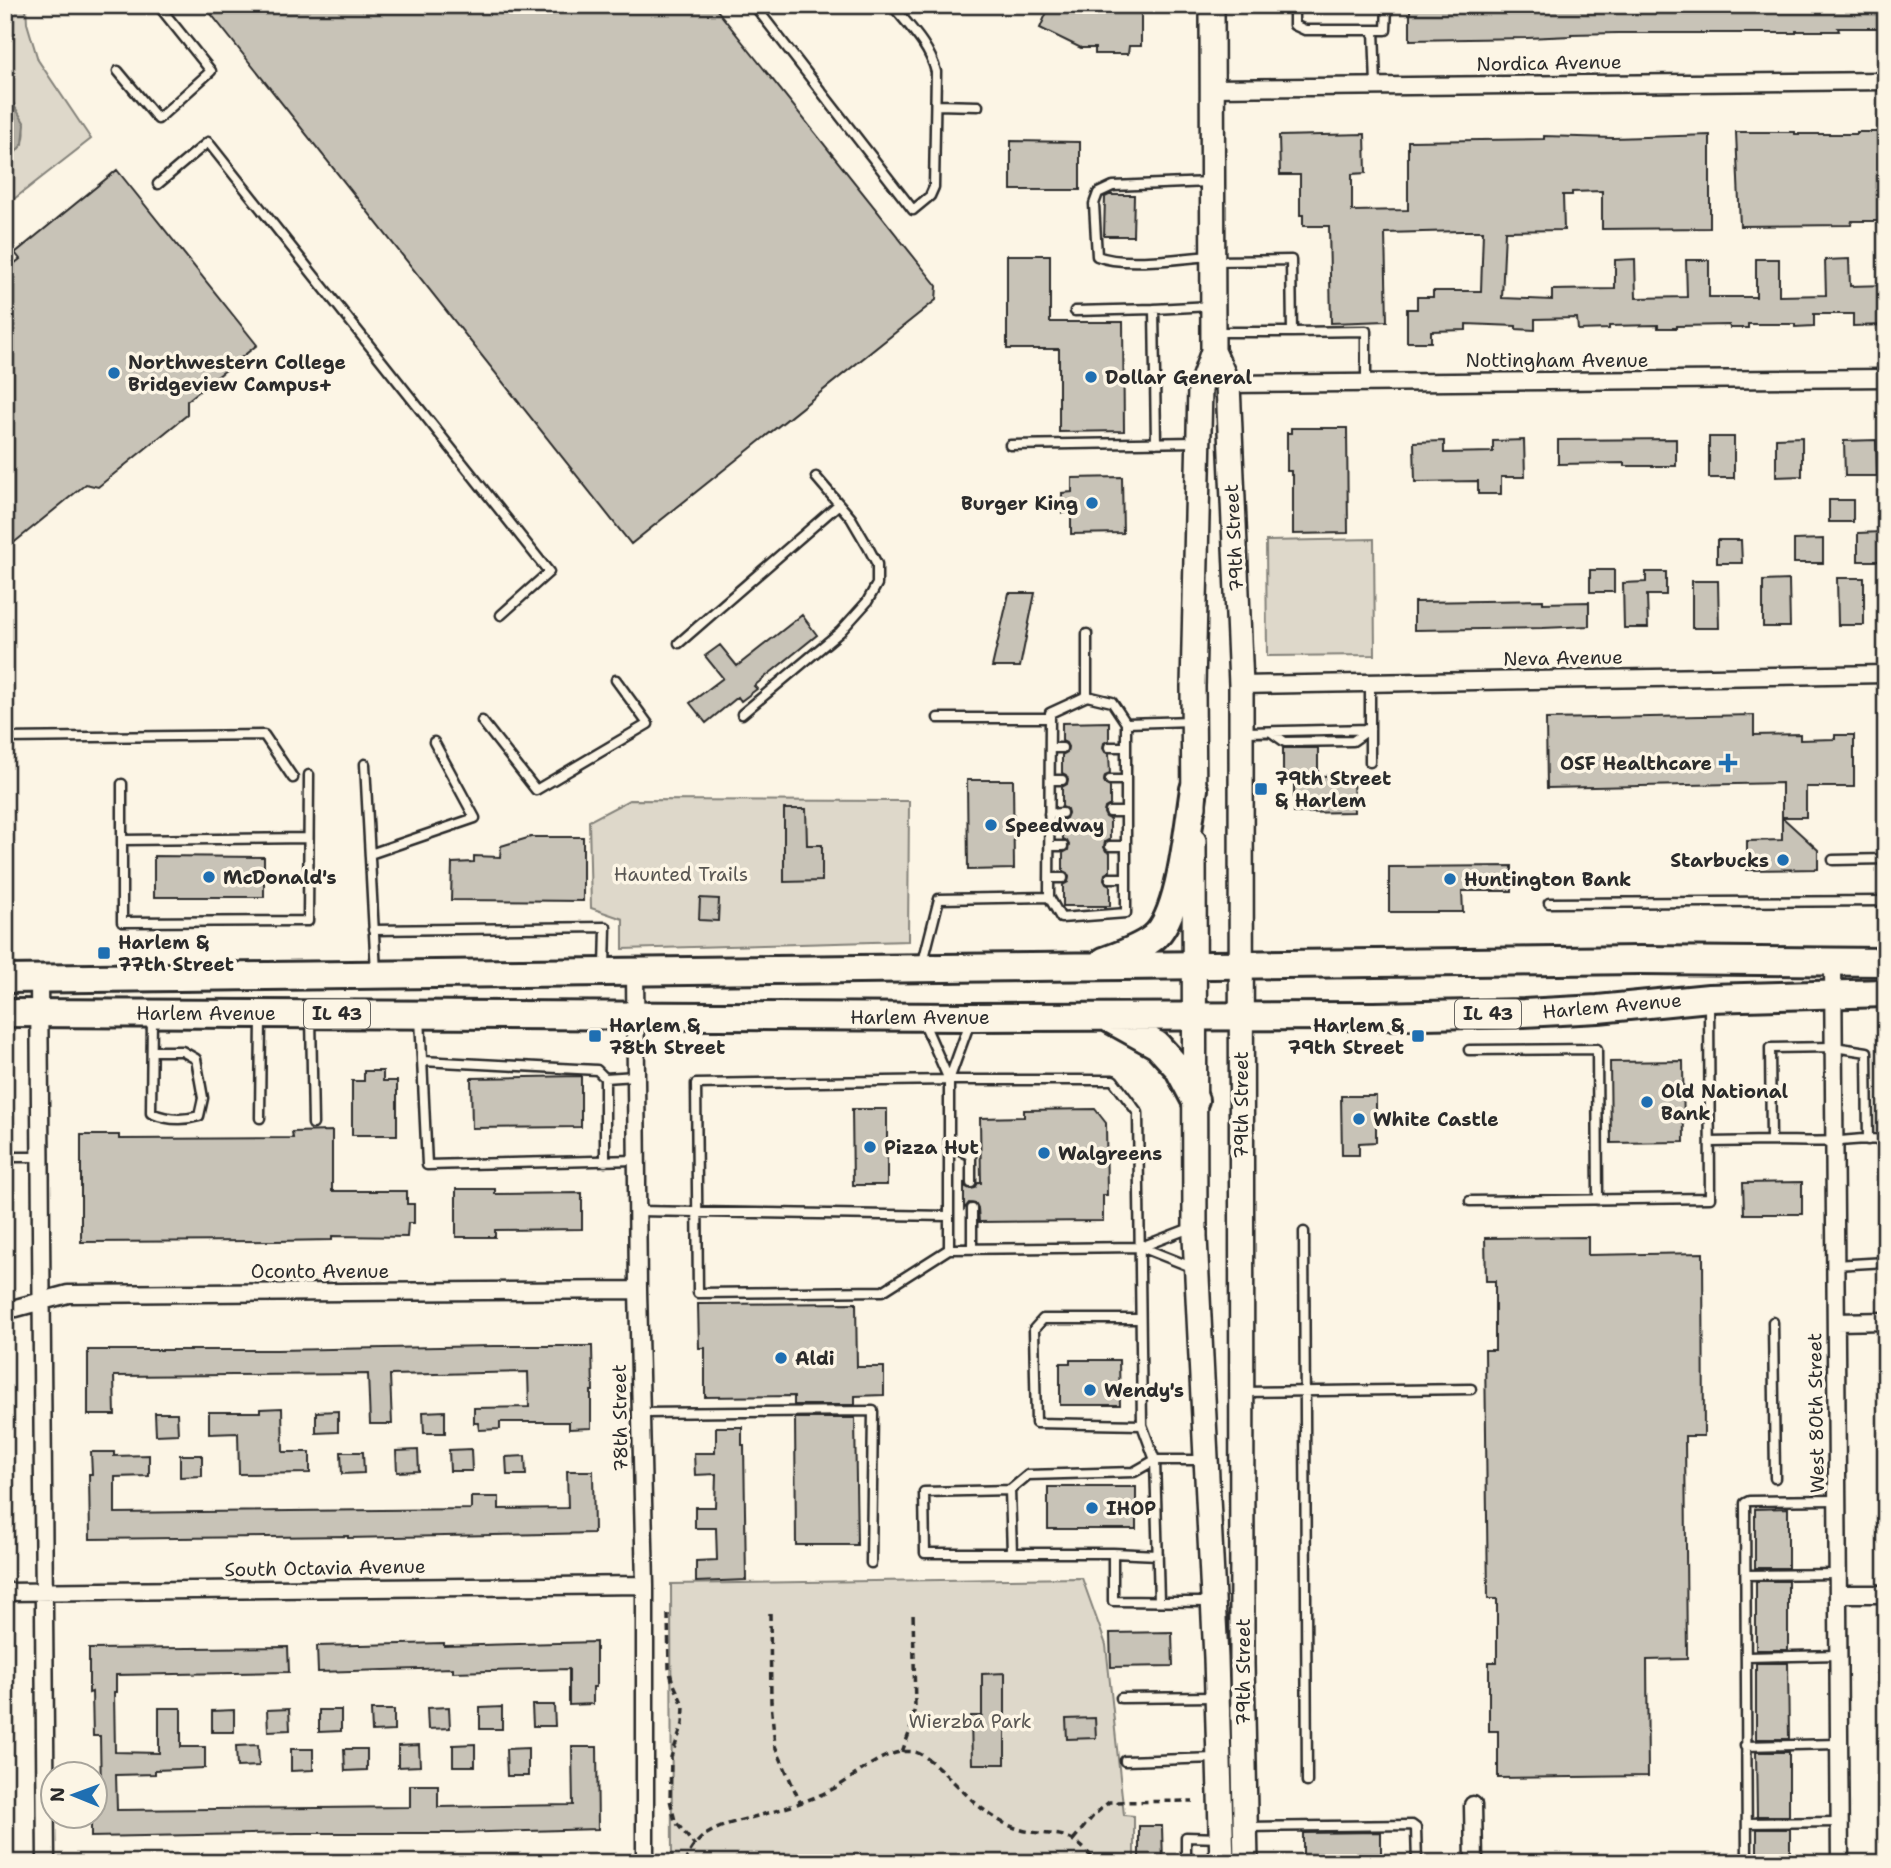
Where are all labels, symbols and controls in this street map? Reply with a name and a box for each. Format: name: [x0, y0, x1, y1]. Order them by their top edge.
street label: Nordica Avenue: [1476, 49, 1622, 77]
street label: Nottingham Avenue: [1466, 348, 1648, 373]
place label: Northwestern College Bridgeview Campus+: [128, 350, 346, 397]
marker: Northwestern College Bridgeview Campus+: [106, 365, 122, 381]
place label: Dollar General: [1105, 365, 1252, 390]
marker: Dollar General: [1083, 369, 1099, 385]
street label: 79th Street: [1219, 484, 1249, 592]
place label: Burger King: [961, 491, 1078, 516]
marker: Burger King: [1084, 495, 1100, 511]
street label: Neva Avenue: [1503, 644, 1623, 672]
place label: OSF Healthcare: [1560, 751, 1712, 776]
marker: OSF Healthcare: [1718, 753, 1738, 773]
place label: 79th Street & Harlem: [1275, 766, 1391, 813]
marker: 79th Street & Harlem: [1253, 781, 1269, 797]
place label: Speedway: [1005, 813, 1104, 838]
marker: Speedway: [983, 817, 999, 833]
place label: Starbucks: [1670, 848, 1769, 873]
marker: Starbucks: [1775, 852, 1791, 868]
park label: Haunted Trails: [614, 862, 748, 887]
place label: McDonald's: [223, 865, 336, 890]
place label: Huntington Bank: [1464, 867, 1631, 892]
marker: McDonald's: [201, 869, 217, 885]
marker: Huntington Bank: [1442, 871, 1458, 887]
place label: Harlem & 77th Street: [118, 930, 234, 977]
marker: Harlem & 77th Street: [96, 945, 112, 961]
street label: Harlem Avenue: [1541, 987, 1683, 1025]
road number: IL 43: [304, 1000, 370, 1028]
road number: IL 43: [1455, 1000, 1521, 1028]
street label: Harlem Avenue: [136, 1001, 276, 1026]
street label: Harlem Avenue: [850, 1005, 990, 1030]
place label: Harlem & 78th Street: [609, 1013, 725, 1060]
place label: Harlem & 79th Street: [1288, 1013, 1404, 1060]
marker: Harlem & 78th Street: [587, 1028, 603, 1044]
marker: Harlem & 79th Street: [1410, 1028, 1426, 1044]
street label: 79th Street: [1229, 1051, 1254, 1159]
place label: Old National Bank: [1661, 1079, 1789, 1126]
marker: Old National Bank: [1639, 1094, 1655, 1110]
place label: White Castle: [1373, 1107, 1499, 1132]
marker: White Castle: [1351, 1111, 1367, 1127]
place label: Pizza Hut: [884, 1135, 979, 1160]
marker: Pizza Hut: [862, 1139, 878, 1155]
place label: Walgreens: [1058, 1141, 1162, 1166]
marker: Walgreens: [1036, 1145, 1052, 1161]
street label: Oconto Avenue: [251, 1259, 389, 1284]
street label: West 80th Street: [1802, 1333, 1830, 1493]
place label: Aldi: [795, 1346, 835, 1371]
marker: Aldi: [773, 1350, 789, 1366]
street label: 78th Street: [607, 1364, 633, 1472]
place label: Wendy's: [1104, 1378, 1184, 1403]
marker: Wendy's: [1082, 1382, 1098, 1398]
place label: IHOP: [1106, 1496, 1156, 1521]
marker: IHOP: [1084, 1500, 1100, 1516]
street label: South Octavia Avenue: [224, 1554, 426, 1582]
street label: 79th Street: [1231, 1618, 1256, 1726]
park label: Wierzba Park: [908, 1709, 1032, 1734]
north arrow: [38, 1759, 108, 1829]
text: N: [45, 1787, 70, 1802]

